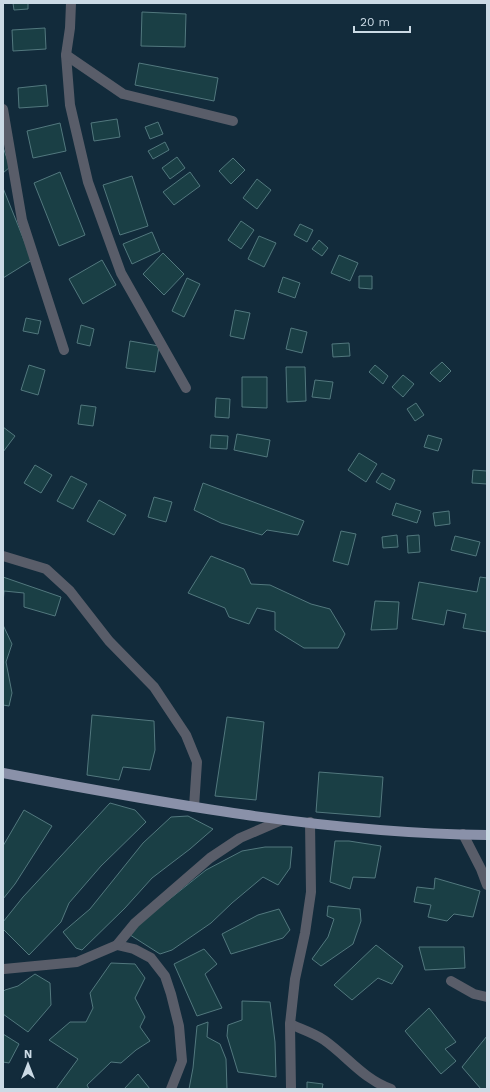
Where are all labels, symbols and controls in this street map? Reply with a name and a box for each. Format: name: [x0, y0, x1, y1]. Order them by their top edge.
scale bar: [354, 8, 410, 34]
text: 20 m: [360, 15, 390, 29]
north arrow: [8, 1044, 48, 1084]
text: N: [24, 1048, 32, 1061]

